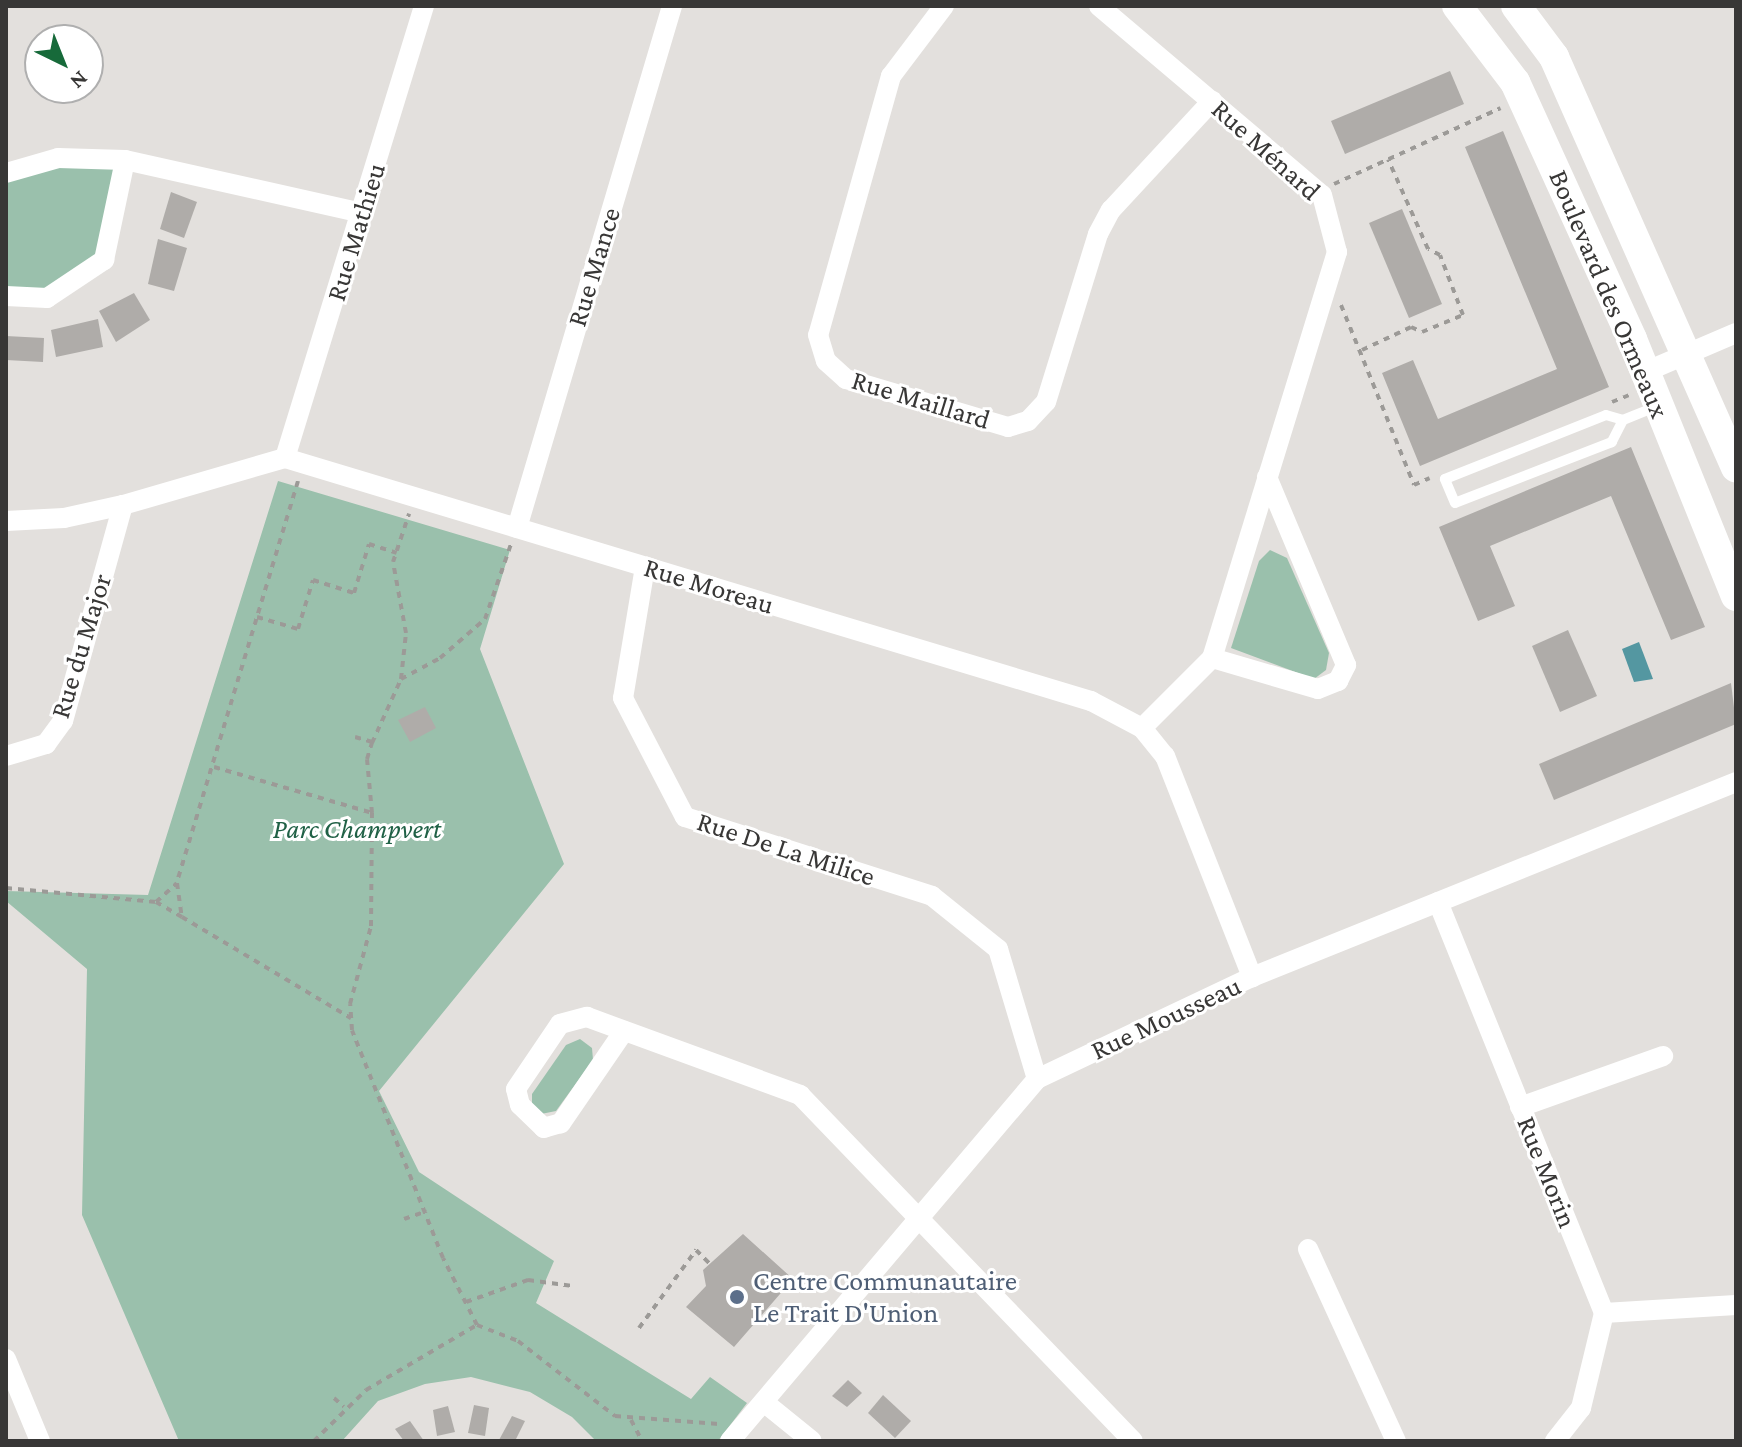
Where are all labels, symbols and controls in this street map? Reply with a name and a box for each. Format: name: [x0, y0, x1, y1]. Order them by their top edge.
north arrow: [24, 24, 104, 104]
text: N: [65, 66, 93, 95]
street label: Rue Ménard: [1205, 92, 1327, 208]
street label: Rue Mathieu: [319, 159, 393, 305]
street label: Boulevard des Ormeaux: [1541, 165, 1677, 423]
street label: Rue Mance: [560, 203, 628, 331]
street label: Rue Maillard: [848, 363, 994, 437]
street label: Rue Moreau: [640, 550, 778, 622]
street label: Rue du Major: [43, 570, 119, 722]
street label: Rue De La Milice: [693, 804, 879, 894]
park label: Parc Champvert: [273, 812, 441, 846]
street label: Rue Mousseau: [1086, 969, 1246, 1067]
street label: Rue Morin: [1510, 1111, 1584, 1233]
place label: Centre Communautaire Le Trait D'Union: [753, 1264, 1017, 1330]
marker: Centre Communautaire Le Trait D'Union: [728, 1288, 746, 1306]

